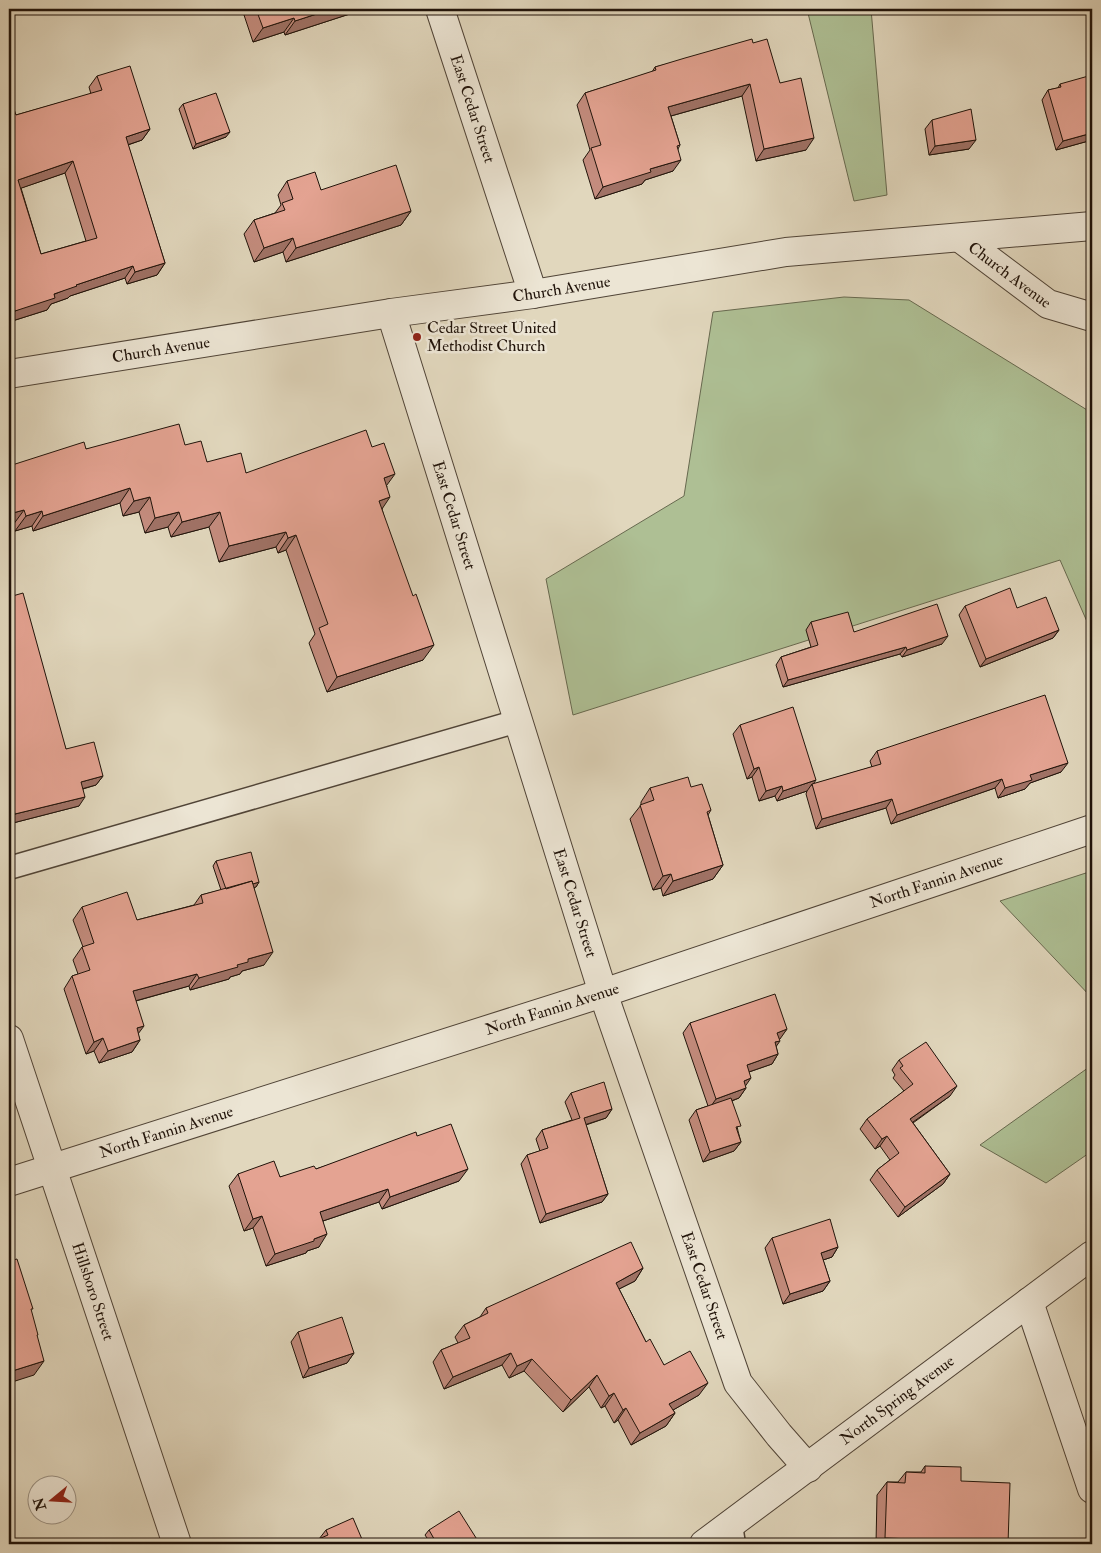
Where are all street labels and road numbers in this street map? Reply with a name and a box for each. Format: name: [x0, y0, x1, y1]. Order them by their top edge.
street label: East Cedar Street: [446, 52, 500, 166]
street label: Church Avenue: [964, 238, 1055, 313]
street label: Church Avenue: [511, 271, 612, 307]
street label: Church Avenue: [111, 332, 212, 367]
street label: East Cedar Street: [428, 459, 480, 572]
street label: East Cedar Street: [549, 846, 601, 960]
street label: North Fannin Avenue: [867, 849, 1006, 913]
street label: North Fannin Avenue: [483, 978, 622, 1040]
street label: North Fannin Avenue: [97, 1101, 236, 1163]
street label: East Cedar Street: [676, 1229, 732, 1342]
street label: Hillsboro Street: [67, 1240, 119, 1343]
street label: North Spring Avenue: [836, 1351, 959, 1449]

